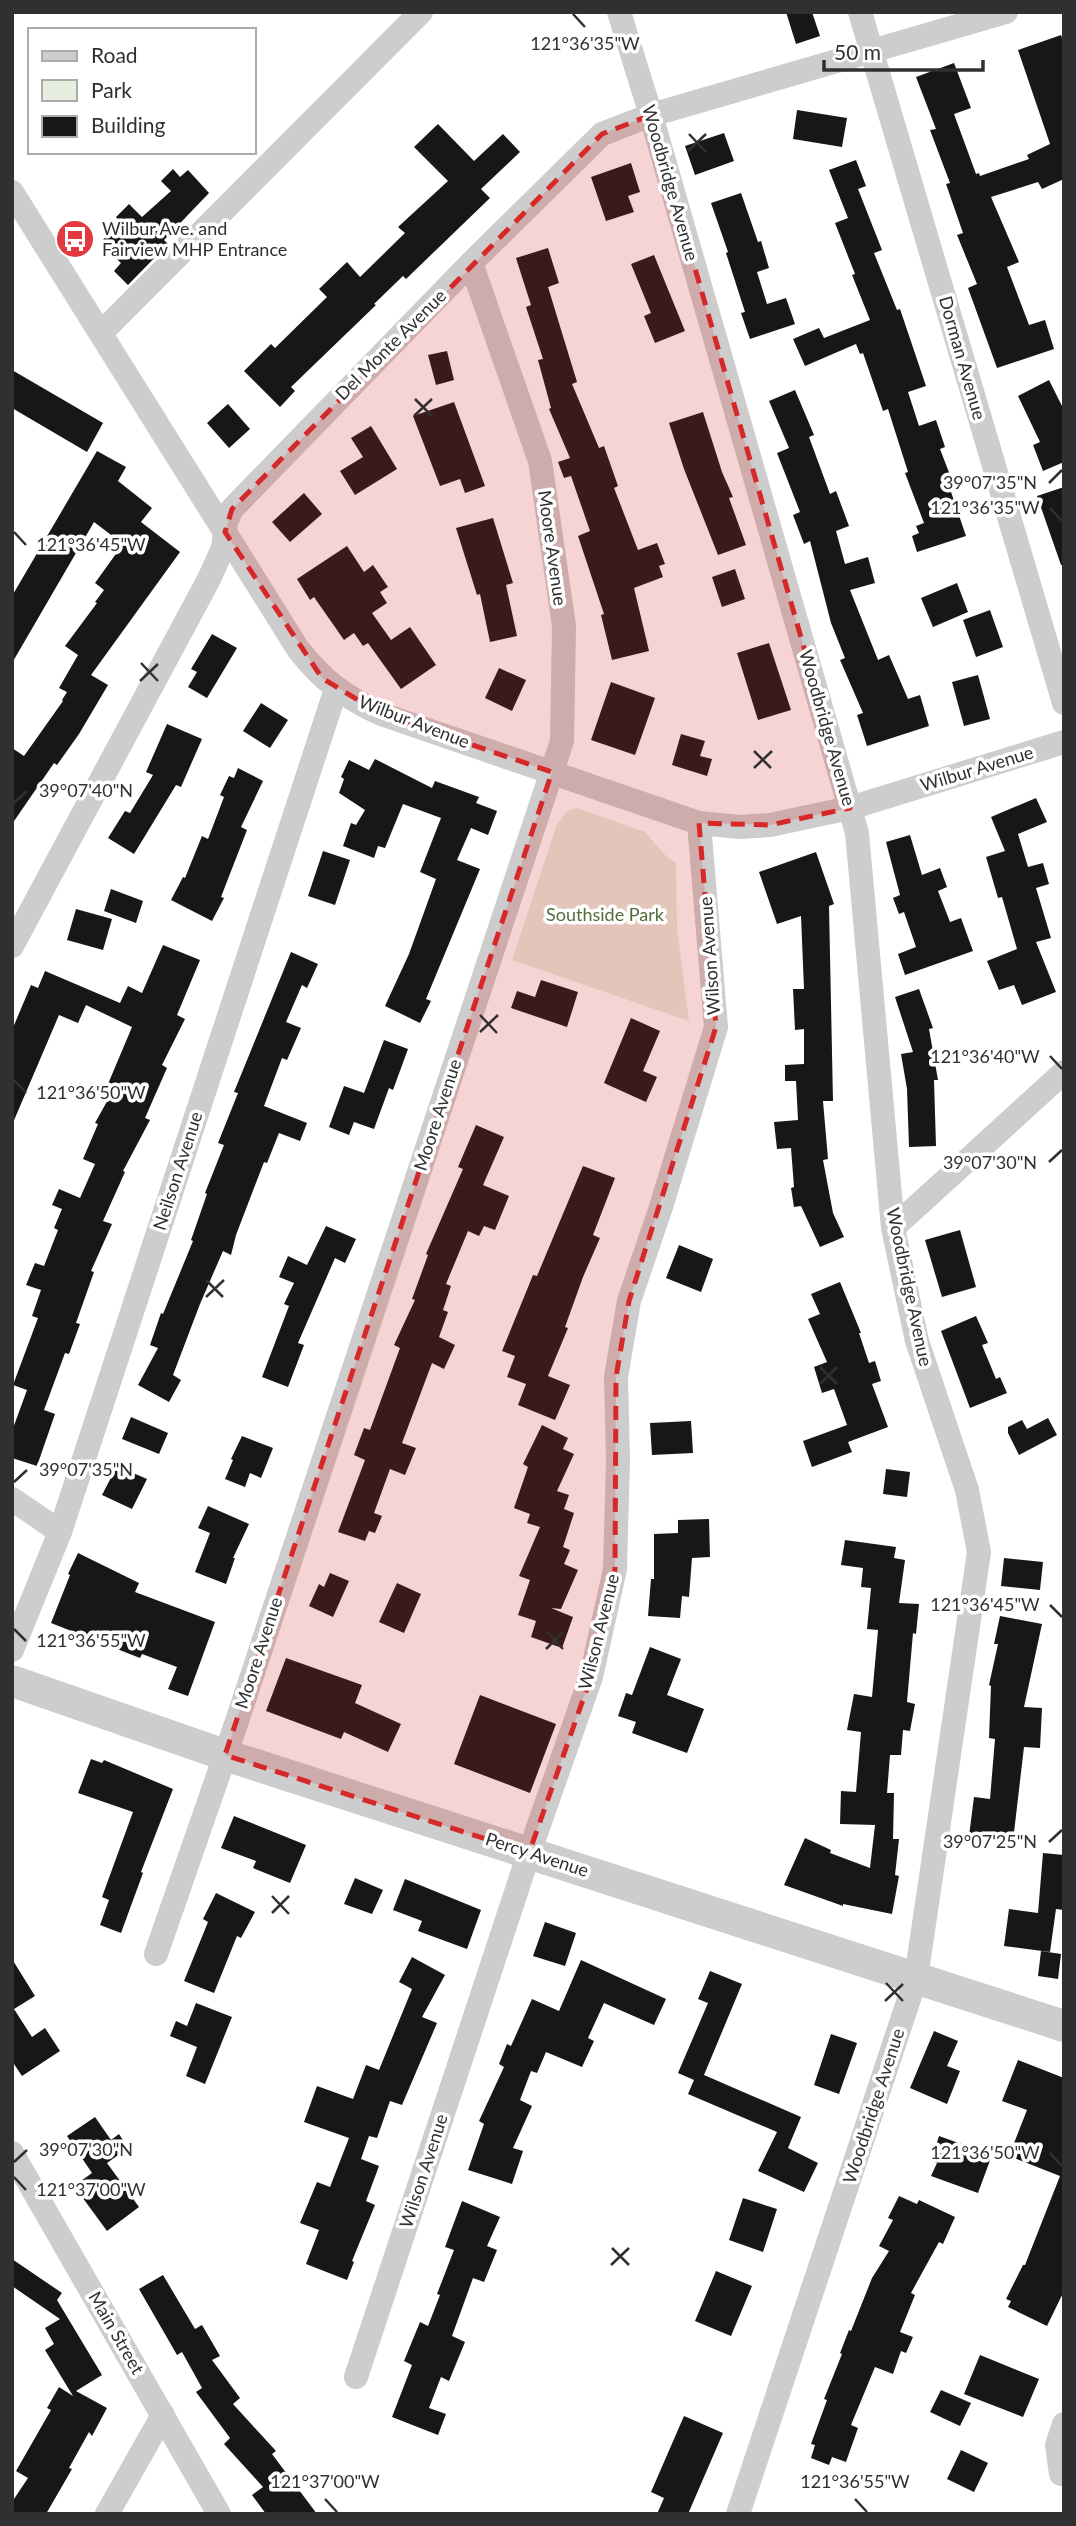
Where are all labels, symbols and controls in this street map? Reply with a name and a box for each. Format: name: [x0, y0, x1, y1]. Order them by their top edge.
legend: [28, 28, 256, 154]
scale bar: [824, 28, 983, 72]
text: 121°36'35"W: [530, 32, 640, 54]
text: 50 m: [834, 39, 881, 64]
text: Road: [91, 42, 138, 67]
text: Park: [91, 77, 132, 102]
street label: Woodbridge Avenue: [638, 102, 704, 263]
text: Building: [91, 112, 166, 137]
place label: Wilbur Ave. and Fairview MHP Entrance: [102, 217, 287, 260]
bus stop icon: Wilbur Ave. and Fairview MHP Entrance: [54, 218, 96, 260]
street label: Del Monte Avenue: [330, 284, 450, 404]
street label: Dorman Avenue: [935, 293, 991, 422]
text: 39°07'35"N: [943, 471, 1037, 493]
street label: Moore Avenue: [534, 489, 572, 607]
text: 121°36'35"W: [930, 496, 1040, 518]
text: 121°36'45"W: [36, 533, 146, 555]
street label: Woodbridge Avenue: [795, 647, 861, 808]
street label: Wilbur Avenue: [356, 690, 473, 752]
street label: Wilbur Avenue: [918, 740, 1036, 796]
text: 39°07'40"N: [39, 779, 133, 801]
street label: Wilson Avenue: [694, 896, 724, 1016]
park label: Southside Park: [546, 903, 665, 925]
text: 121°36'40"W: [930, 1045, 1040, 1067]
street label: Moore Avenue: [409, 1056, 465, 1173]
text: 121°36'50"W: [36, 1081, 146, 1103]
street label: Neilson Avenue: [148, 1109, 207, 1233]
text: 39°07'30"N: [943, 1151, 1037, 1173]
street label: Woodbridge Avenue: [882, 1206, 938, 1368]
text: 39°07'35"N: [39, 1458, 133, 1480]
street label: Wilson Avenue: [573, 1571, 623, 1692]
text: 121°36'45"W: [930, 1593, 1040, 1615]
street label: Moore Avenue: [230, 1594, 286, 1711]
text: 121°36'55"W: [36, 1629, 146, 1651]
street label: Percy Avenue: [483, 1827, 592, 1881]
text: 39°07'25"N: [943, 1830, 1037, 1852]
street label: Woodbridge Avenue: [838, 2026, 908, 2186]
street label: Wilson Avenue: [394, 2111, 452, 2231]
text: 39°07'30"N: [39, 2138, 133, 2160]
text: 121°36'50"W: [930, 2141, 1040, 2163]
text: 121°37'00"W: [36, 2178, 146, 2200]
street label: Main Street: [84, 2287, 150, 2378]
text: 121°37'00"W: [270, 2470, 380, 2492]
text: 121°36'55"W: [800, 2470, 910, 2492]

